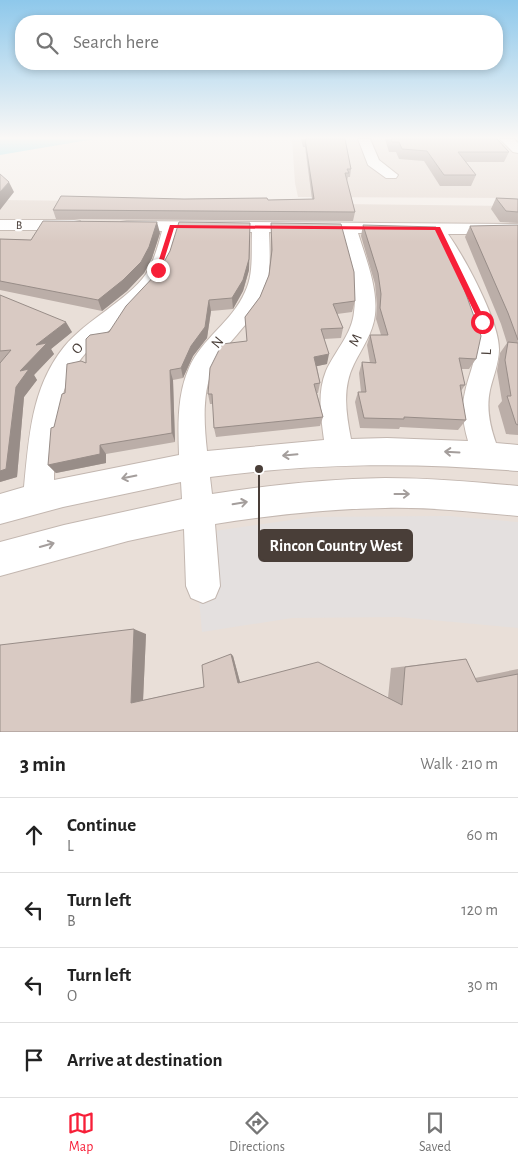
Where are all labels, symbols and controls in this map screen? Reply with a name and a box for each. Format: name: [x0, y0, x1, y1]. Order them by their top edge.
search box: [15, 15, 503, 70]
icon: search: [33, 29, 61, 57]
text: Search here: [73, 33, 159, 52]
street label: B: [16, 219, 22, 231]
route end: [147, 259, 170, 282]
route start: [471, 311, 494, 334]
street label: M: [346, 332, 365, 349]
street label: N: [208, 334, 226, 351]
street label: O: [69, 340, 86, 357]
street label: L: [479, 348, 494, 356]
one-way arrow: [444, 448, 460, 457]
one-way arrow: [282, 450, 298, 459]
one-way arrow: [121, 473, 137, 482]
one-way arrow: [393, 489, 409, 499]
one-way arrow: [231, 498, 247, 508]
callout: Rincon Country West: [259, 530, 412, 561]
text: Rincon Country West: [269, 538, 403, 555]
one-way arrow: [38, 540, 54, 550]
text: 3 min: [20, 754, 66, 775]
text: Walk · 210 m: [420, 756, 498, 772]
text: Continue: [67, 816, 136, 835]
icon: ahead: [20, 821, 48, 849]
text: 60 m: [467, 827, 498, 843]
text: L: [67, 838, 74, 854]
text: Turn left: [67, 891, 131, 910]
icon: left: [20, 896, 48, 924]
text: 120 m: [461, 902, 498, 918]
text: B: [67, 913, 76, 929]
text: Turn left: [67, 966, 131, 985]
icon: left: [20, 971, 48, 999]
text: 30 m: [468, 977, 498, 993]
text: O: [67, 988, 77, 1004]
icon: arrive: [20, 1046, 48, 1074]
text: Arrive at destination: [67, 1051, 223, 1070]
tab: Map: [67, 1109, 95, 1156]
tab: Directions: [229, 1109, 285, 1156]
tab: Saved: [419, 1109, 451, 1156]

